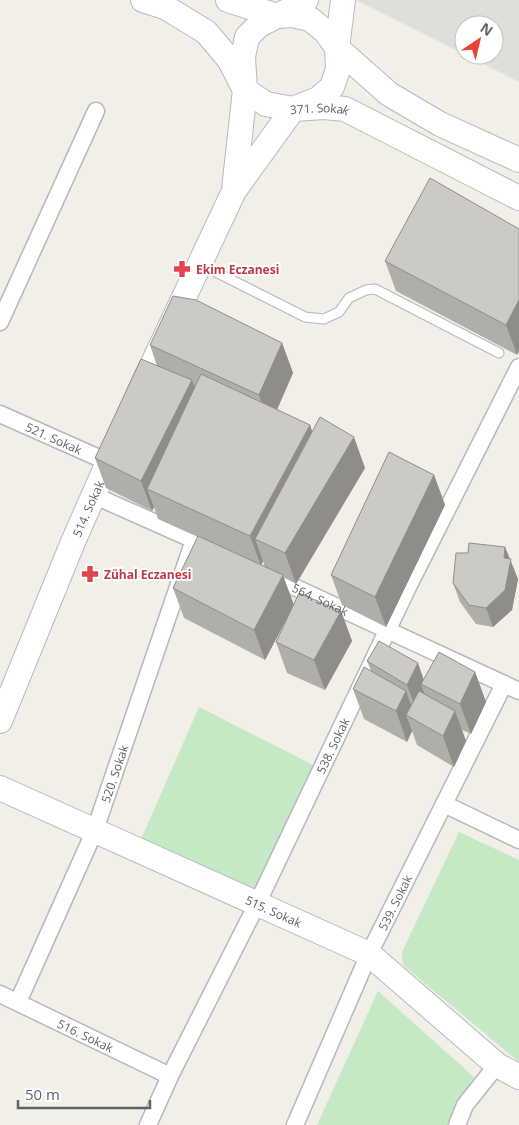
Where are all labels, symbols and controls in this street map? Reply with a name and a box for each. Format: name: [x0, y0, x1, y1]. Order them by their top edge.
north arrow: [454, 15, 504, 65]
text: N: [477, 18, 497, 40]
street label: 371. Sokak: [289, 98, 354, 119]
pharmacy icon: Ekim Eczanesi: [172, 259, 192, 279]
place label: Ekim Eczanesi: [196, 261, 279, 278]
street label: 521. Sokak: [23, 418, 85, 458]
street label: 514. Sokak: [68, 477, 108, 539]
pharmacy icon: Zühal Eczanesi: [80, 564, 100, 584]
place label: Zühal Eczanesi: [104, 566, 191, 583]
street label: 564. Sokak: [290, 579, 352, 620]
street label: 538. Sokak: [312, 714, 353, 776]
street label: 520. Sokak: [97, 742, 132, 805]
street label: 539. Sokak: [374, 871, 416, 933]
street label: 515. Sokak: [243, 891, 305, 931]
street label: 516. Sokak: [55, 1015, 117, 1056]
scale bar: [18, 1078, 150, 1110]
text: 50 m: [25, 1084, 60, 1104]

